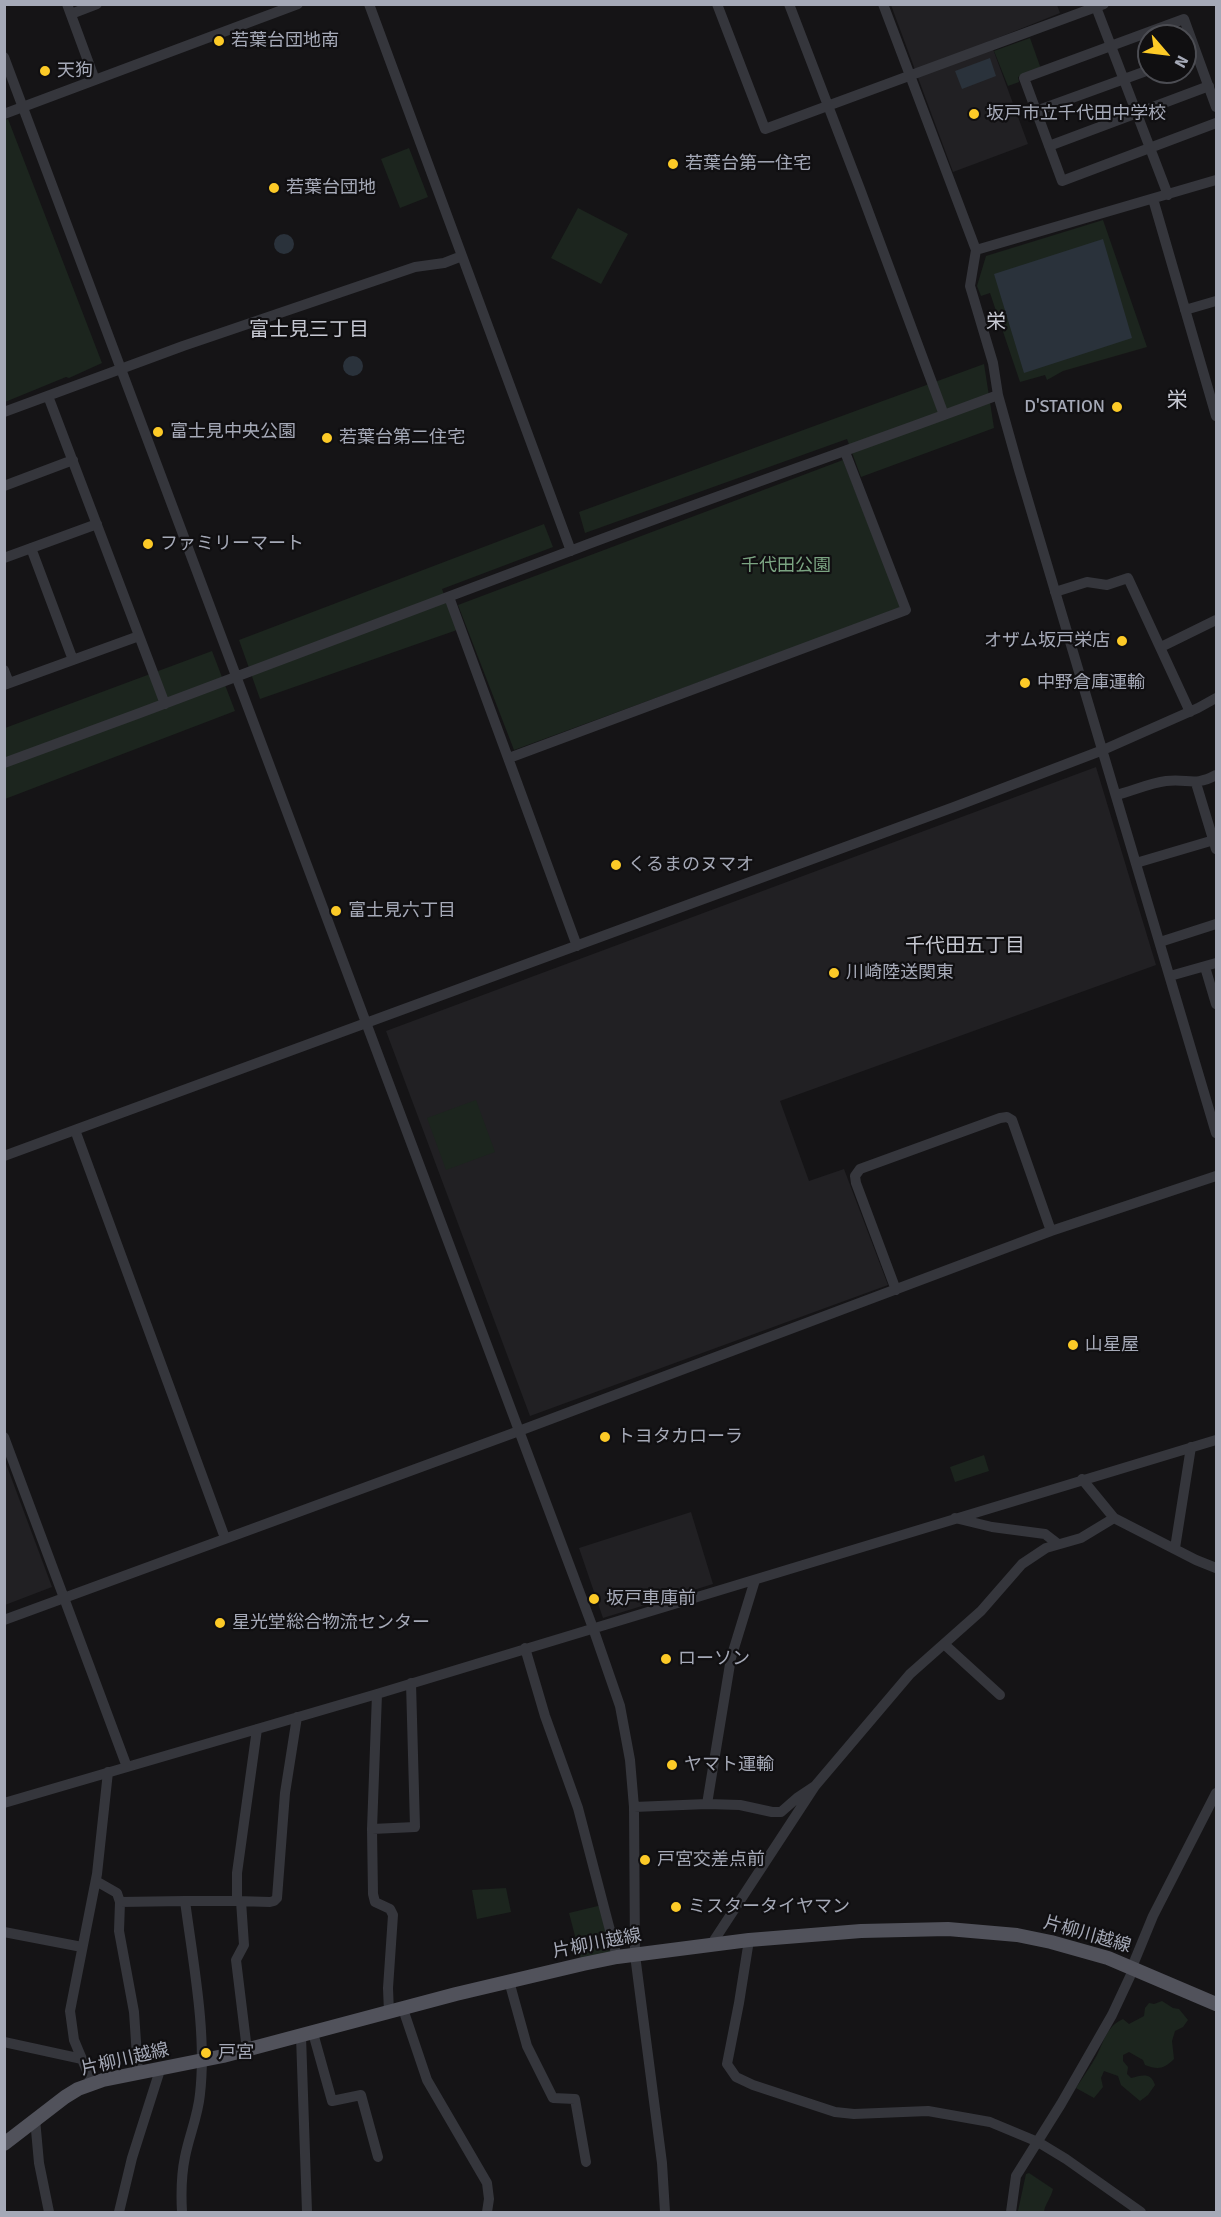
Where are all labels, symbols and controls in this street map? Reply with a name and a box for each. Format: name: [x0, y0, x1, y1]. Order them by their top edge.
north arrow: [1137, 24, 1197, 84]
place label: 若葉台団地南: [231, 30, 339, 52]
marker: 若葉台団地南: [212, 34, 226, 48]
text: N: [1170, 52, 1193, 71]
place label: 天狗: [57, 60, 93, 82]
marker: 天狗: [38, 64, 52, 78]
place label: 坂戸市立千代田中学校: [986, 103, 1166, 125]
marker: 坂戸市立千代田中学校: [967, 107, 981, 121]
place label: 若葉台第一住宅: [685, 153, 811, 175]
marker: 若葉台第一住宅: [666, 157, 680, 171]
place label: 若葉台団地: [286, 177, 376, 199]
marker: 若葉台団地: [267, 181, 281, 195]
district label: 栄: [986, 311, 1006, 335]
district label: 富士見三丁目: [249, 319, 369, 343]
district label: 栄: [1167, 388, 1187, 414]
place label: D'STATION: [1024, 396, 1105, 418]
marker: D'STATION: [1110, 400, 1124, 414]
place label: 富士見中央公園: [170, 421, 296, 443]
marker: 富士見中央公園: [151, 425, 165, 439]
place label: 若葉台第二住宅: [339, 427, 465, 449]
marker: 若葉台第二住宅: [320, 431, 334, 445]
place label: ファミリーマート: [160, 533, 304, 555]
marker: ファミリーマート: [141, 537, 155, 551]
park label: 千代田公園: [741, 555, 831, 577]
place label: オザム坂戸栄店: [984, 630, 1110, 652]
marker: オザム坂戸栄店: [1115, 634, 1129, 648]
place label: 中野倉庫運輸: [1037, 672, 1145, 694]
marker: 中野倉庫運輸: [1018, 676, 1032, 690]
place label: くるまのヌマオ: [628, 854, 754, 876]
marker: くるまのヌマオ: [609, 858, 623, 872]
place label: 富士見六丁目: [348, 900, 456, 922]
marker: 富士見六丁目: [329, 904, 343, 918]
district label: 千代田五丁目: [905, 935, 1025, 959]
place label: 川崎陸送関東: [846, 962, 954, 984]
marker: 川崎陸送関東: [827, 966, 841, 980]
place label: 山星屋: [1085, 1334, 1139, 1356]
marker: 山星屋: [1066, 1338, 1080, 1352]
place label: トヨタカローラ: [617, 1426, 743, 1448]
marker: トヨタカローラ: [598, 1430, 612, 1444]
place label: 坂戸車庫前: [606, 1588, 696, 1610]
marker: 坂戸車庫前: [587, 1592, 601, 1606]
place label: 星光堂総合物流センター: [232, 1612, 430, 1634]
marker: 星光堂総合物流センター: [213, 1616, 227, 1630]
place label: ローソン: [678, 1648, 750, 1670]
marker: ローソン: [659, 1652, 673, 1666]
place label: ヤマト運輸: [684, 1754, 774, 1776]
marker: ヤマト運輸: [665, 1758, 679, 1772]
place label: 戸宮交差点前: [657, 1849, 765, 1871]
marker: 戸宮交差点前: [638, 1853, 652, 1867]
place label: ミスタータイヤマン: [688, 1896, 850, 1918]
marker: ミスタータイヤマン: [669, 1900, 683, 1914]
street label: 片柳川越線: [1041, 1912, 1133, 1958]
street label: 片柳川越線: [551, 1925, 643, 1963]
street label: 片柳川越線: [79, 2039, 171, 2081]
place label: 戸宮: [218, 2042, 254, 2064]
marker: 戸宮: [199, 2046, 213, 2060]

